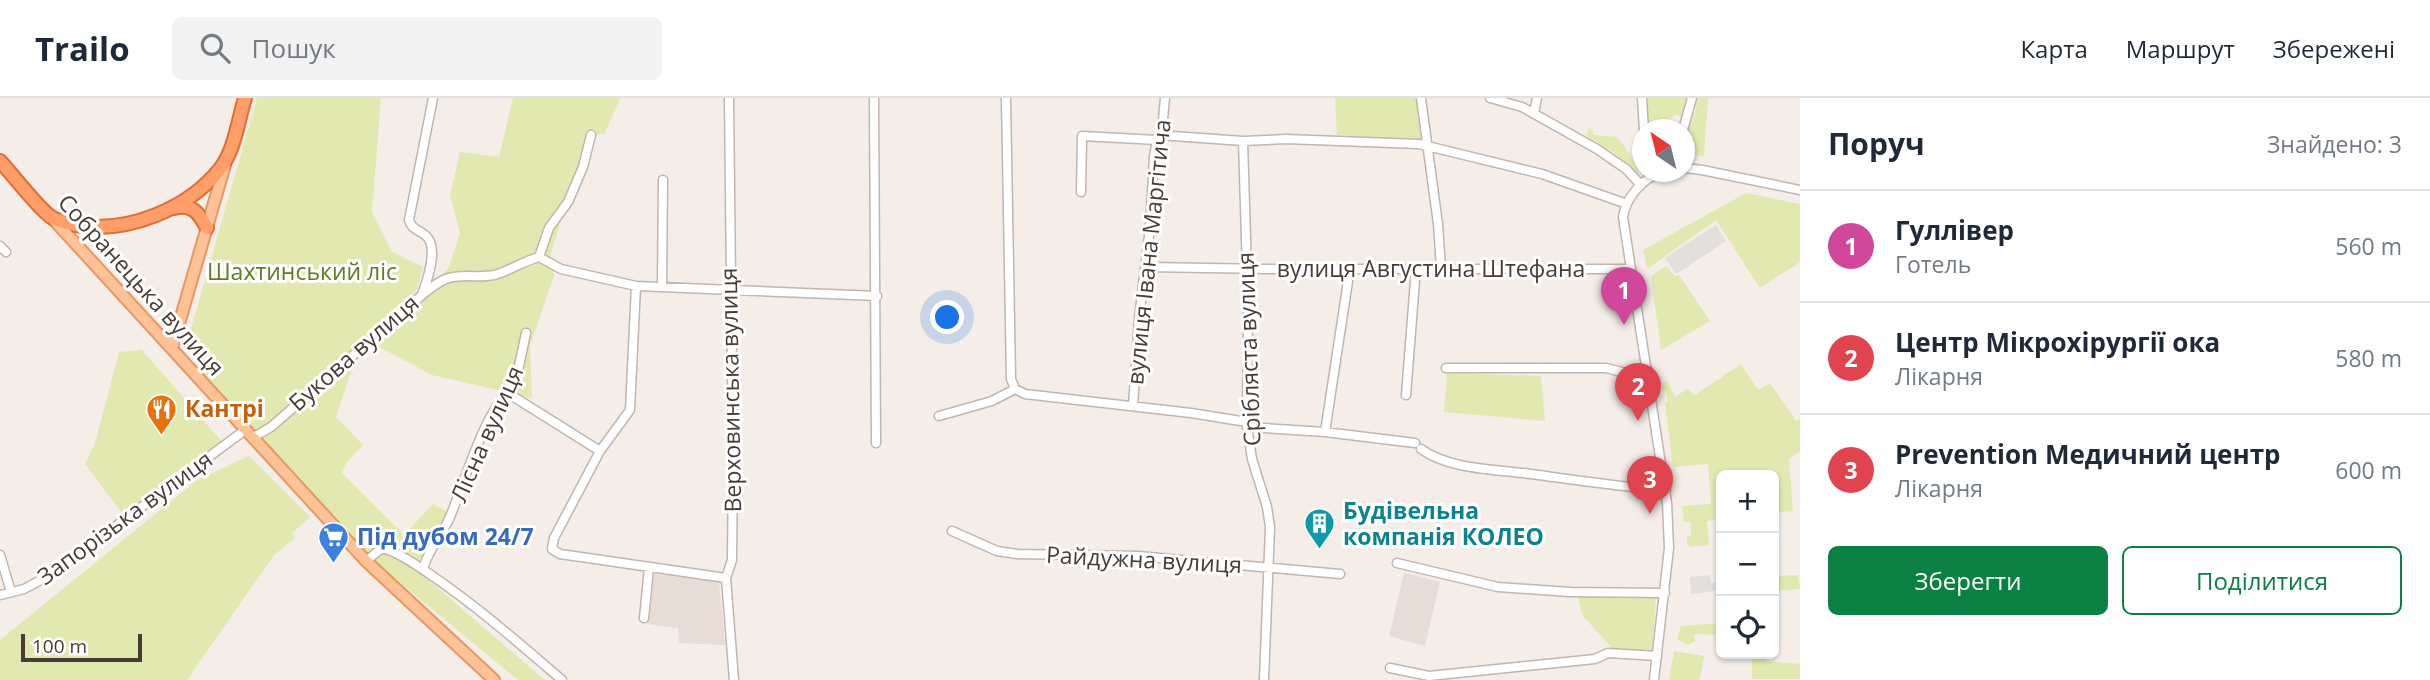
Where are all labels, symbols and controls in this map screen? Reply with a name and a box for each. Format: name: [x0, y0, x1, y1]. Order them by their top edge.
search box: [172, 17, 662, 80]
text: Trailo: [35, 26, 130, 71]
icon: search: [196, 29, 234, 67]
text: Пошук: [252, 30, 336, 66]
text: Карта: [2020, 32, 2088, 65]
text: Маршрут: [2126, 32, 2235, 65]
text: Збережені: [2273, 32, 2395, 65]
street label: вулиця Івана Маргітича: [1118, 118, 1178, 386]
north arrow: [1632, 119, 1695, 182]
text: Поруч: [1828, 123, 1925, 164]
text: Знайдено: 3: [2267, 128, 2402, 160]
street label: Собранецька вулиця: [51, 186, 232, 382]
text: Гуллівер: [1895, 212, 2014, 248]
text: 1: [1844, 230, 1858, 262]
text: 560 m: [2335, 230, 2402, 262]
text: Готель: [1895, 248, 1971, 280]
street label: Срібляста вулиця: [1229, 251, 1267, 447]
street label: вулиця Августина Штефана: [1277, 252, 1585, 284]
park label: Шахтинський ліс: [207, 255, 397, 287]
street label: Верховинська вулиця: [712, 267, 748, 513]
pin: 1: [1601, 267, 1647, 325]
street label: Букова вулиця: [281, 287, 425, 418]
your location: [930, 300, 964, 334]
text: Центр Мікрохірургії ока: [1895, 324, 2220, 360]
text: 2: [1844, 342, 1858, 374]
text: 580 m: [2335, 342, 2402, 374]
street label: Лісна вулиця: [442, 360, 530, 507]
text: Лікарня: [1895, 360, 1983, 392]
pin: 2: [1615, 363, 1661, 421]
restaurant icon: Кантрі: [145, 392, 179, 436]
place label: Кантрі: [185, 392, 264, 424]
text: Prevention Медичний центр: [1895, 436, 2281, 472]
street label: Запорізька вулиця: [30, 443, 218, 592]
text: 3: [1844, 454, 1858, 486]
text: 600 m: [2335, 454, 2402, 486]
pin: 3: [1627, 456, 1673, 514]
map controls: [1716, 470, 1779, 659]
button: +: [1716, 470, 1779, 533]
text: Лікарня: [1895, 472, 1983, 504]
place label: Будівельна компанія КОЛЕО: [1343, 494, 1544, 552]
building icon: Будівельна компанія КОЛЕО: [1303, 507, 1337, 551]
supermarket icon: Під дубом 24/7: [317, 520, 351, 564]
place label: Під дубом 24/7: [357, 520, 534, 552]
button: −: [1716, 533, 1779, 596]
street label: Райдужна вулиця: [1045, 538, 1243, 580]
button: Зберегти: [1828, 546, 2108, 615]
button: Поділитися: [2122, 546, 2402, 615]
button: locate: [1716, 596, 1779, 659]
scale bar: [21, 631, 142, 663]
text: 100 m: [32, 633, 87, 659]

